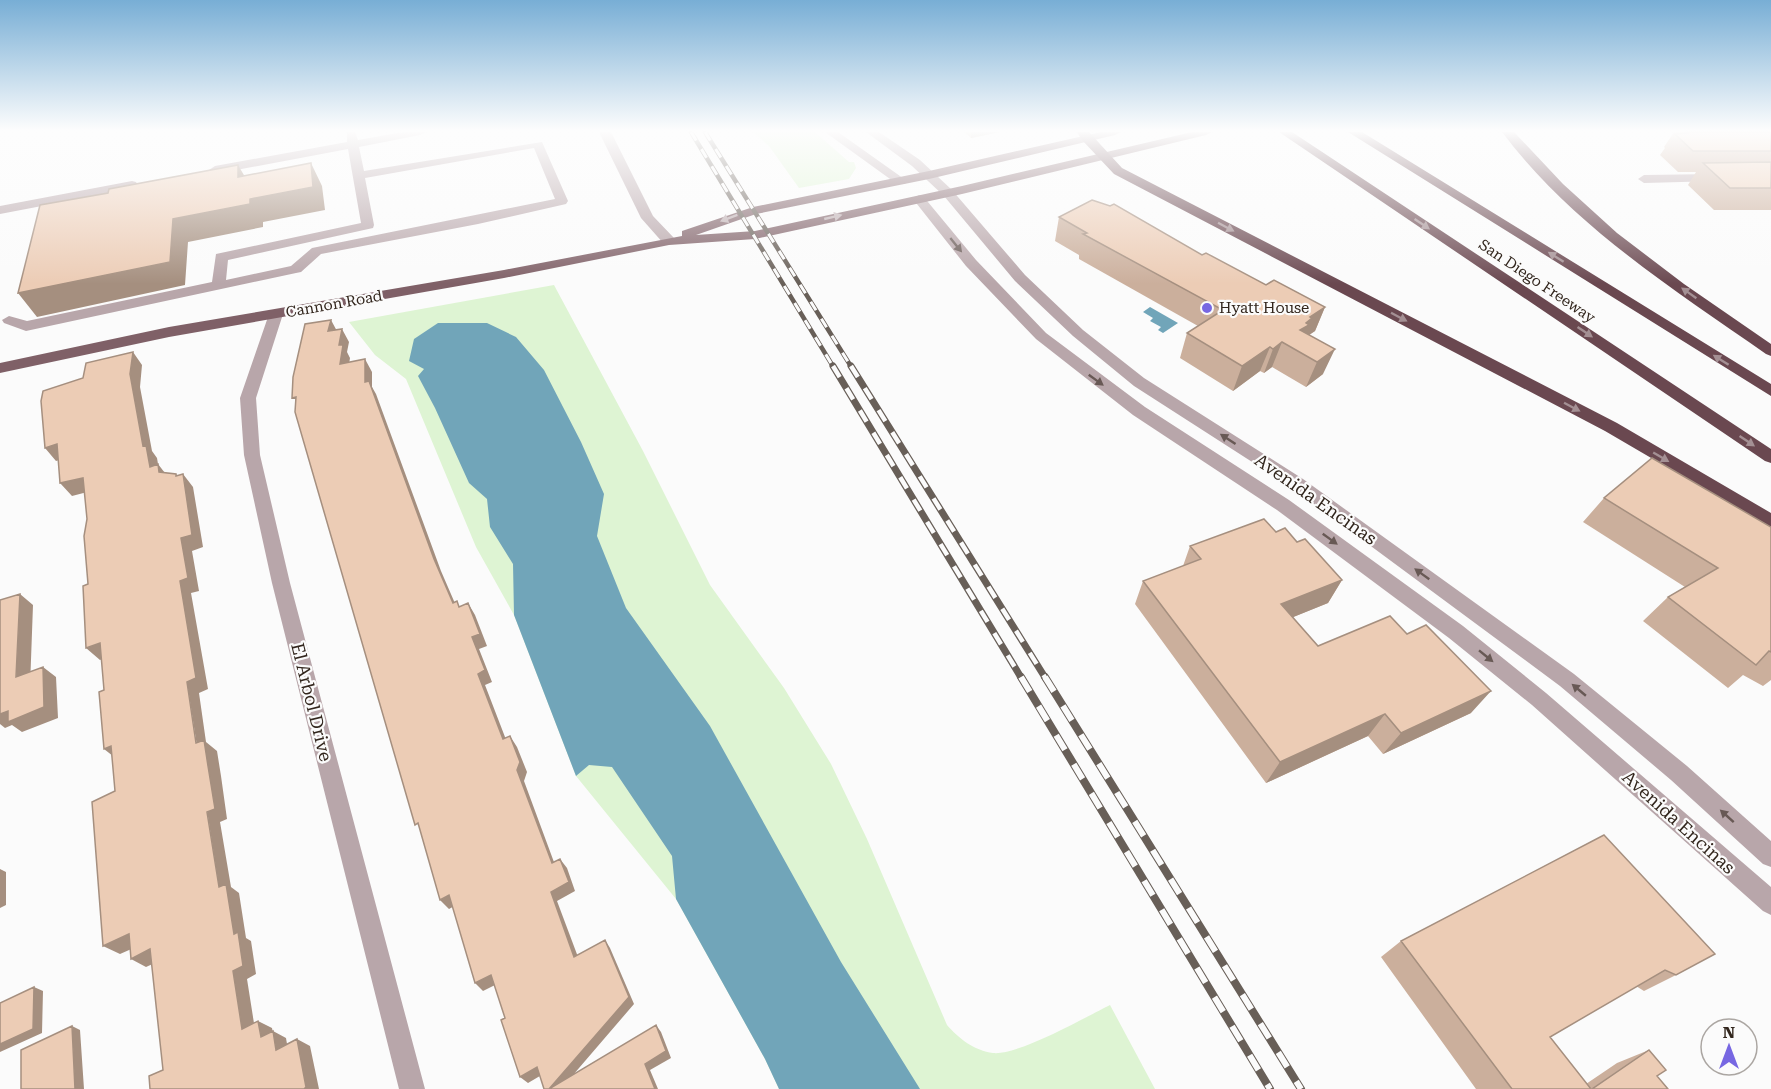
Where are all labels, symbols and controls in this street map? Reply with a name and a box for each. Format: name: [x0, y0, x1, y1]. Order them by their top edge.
one-way arrow: [824, 212, 842, 222]
one-way arrow: [719, 213, 737, 223]
one-way arrow: [1414, 218, 1430, 230]
one-way arrow: [1218, 222, 1235, 232]
street label: San Diego Freeway: [1475, 235, 1599, 327]
one-way arrow: [949, 237, 961, 252]
one-way arrow: [1548, 252, 1564, 263]
street label: Cannon Road: [284, 287, 384, 321]
one-way arrow: [1681, 288, 1696, 300]
place label: Hyatt House: [1219, 299, 1309, 317]
marker: Hyatt House: [1200, 301, 1214, 315]
one-way arrow: [1391, 312, 1408, 322]
one-way arrow: [1576, 326, 1592, 338]
one-way arrow: [1713, 354, 1729, 365]
one-way arrow: [1088, 373, 1103, 385]
one-way arrow: [1564, 402, 1581, 412]
one-way arrow: [1220, 433, 1236, 444]
one-way arrow: [1738, 435, 1755, 446]
street label: Avenida Encinas: [1251, 449, 1381, 549]
one-way arrow: [1653, 451, 1669, 462]
one-way arrow: [1322, 533, 1338, 545]
one-way arrow: [1415, 569, 1430, 581]
street label: El Arbol Drive: [287, 641, 337, 764]
one-way arrow: [1478, 650, 1494, 663]
one-way arrow: [1572, 684, 1587, 697]
street label: Avenida Encinas: [1618, 766, 1740, 878]
one-way arrow: [1720, 809, 1735, 823]
north arrow: [1699, 1017, 1759, 1077]
text: N: [1723, 1023, 1735, 1042]

